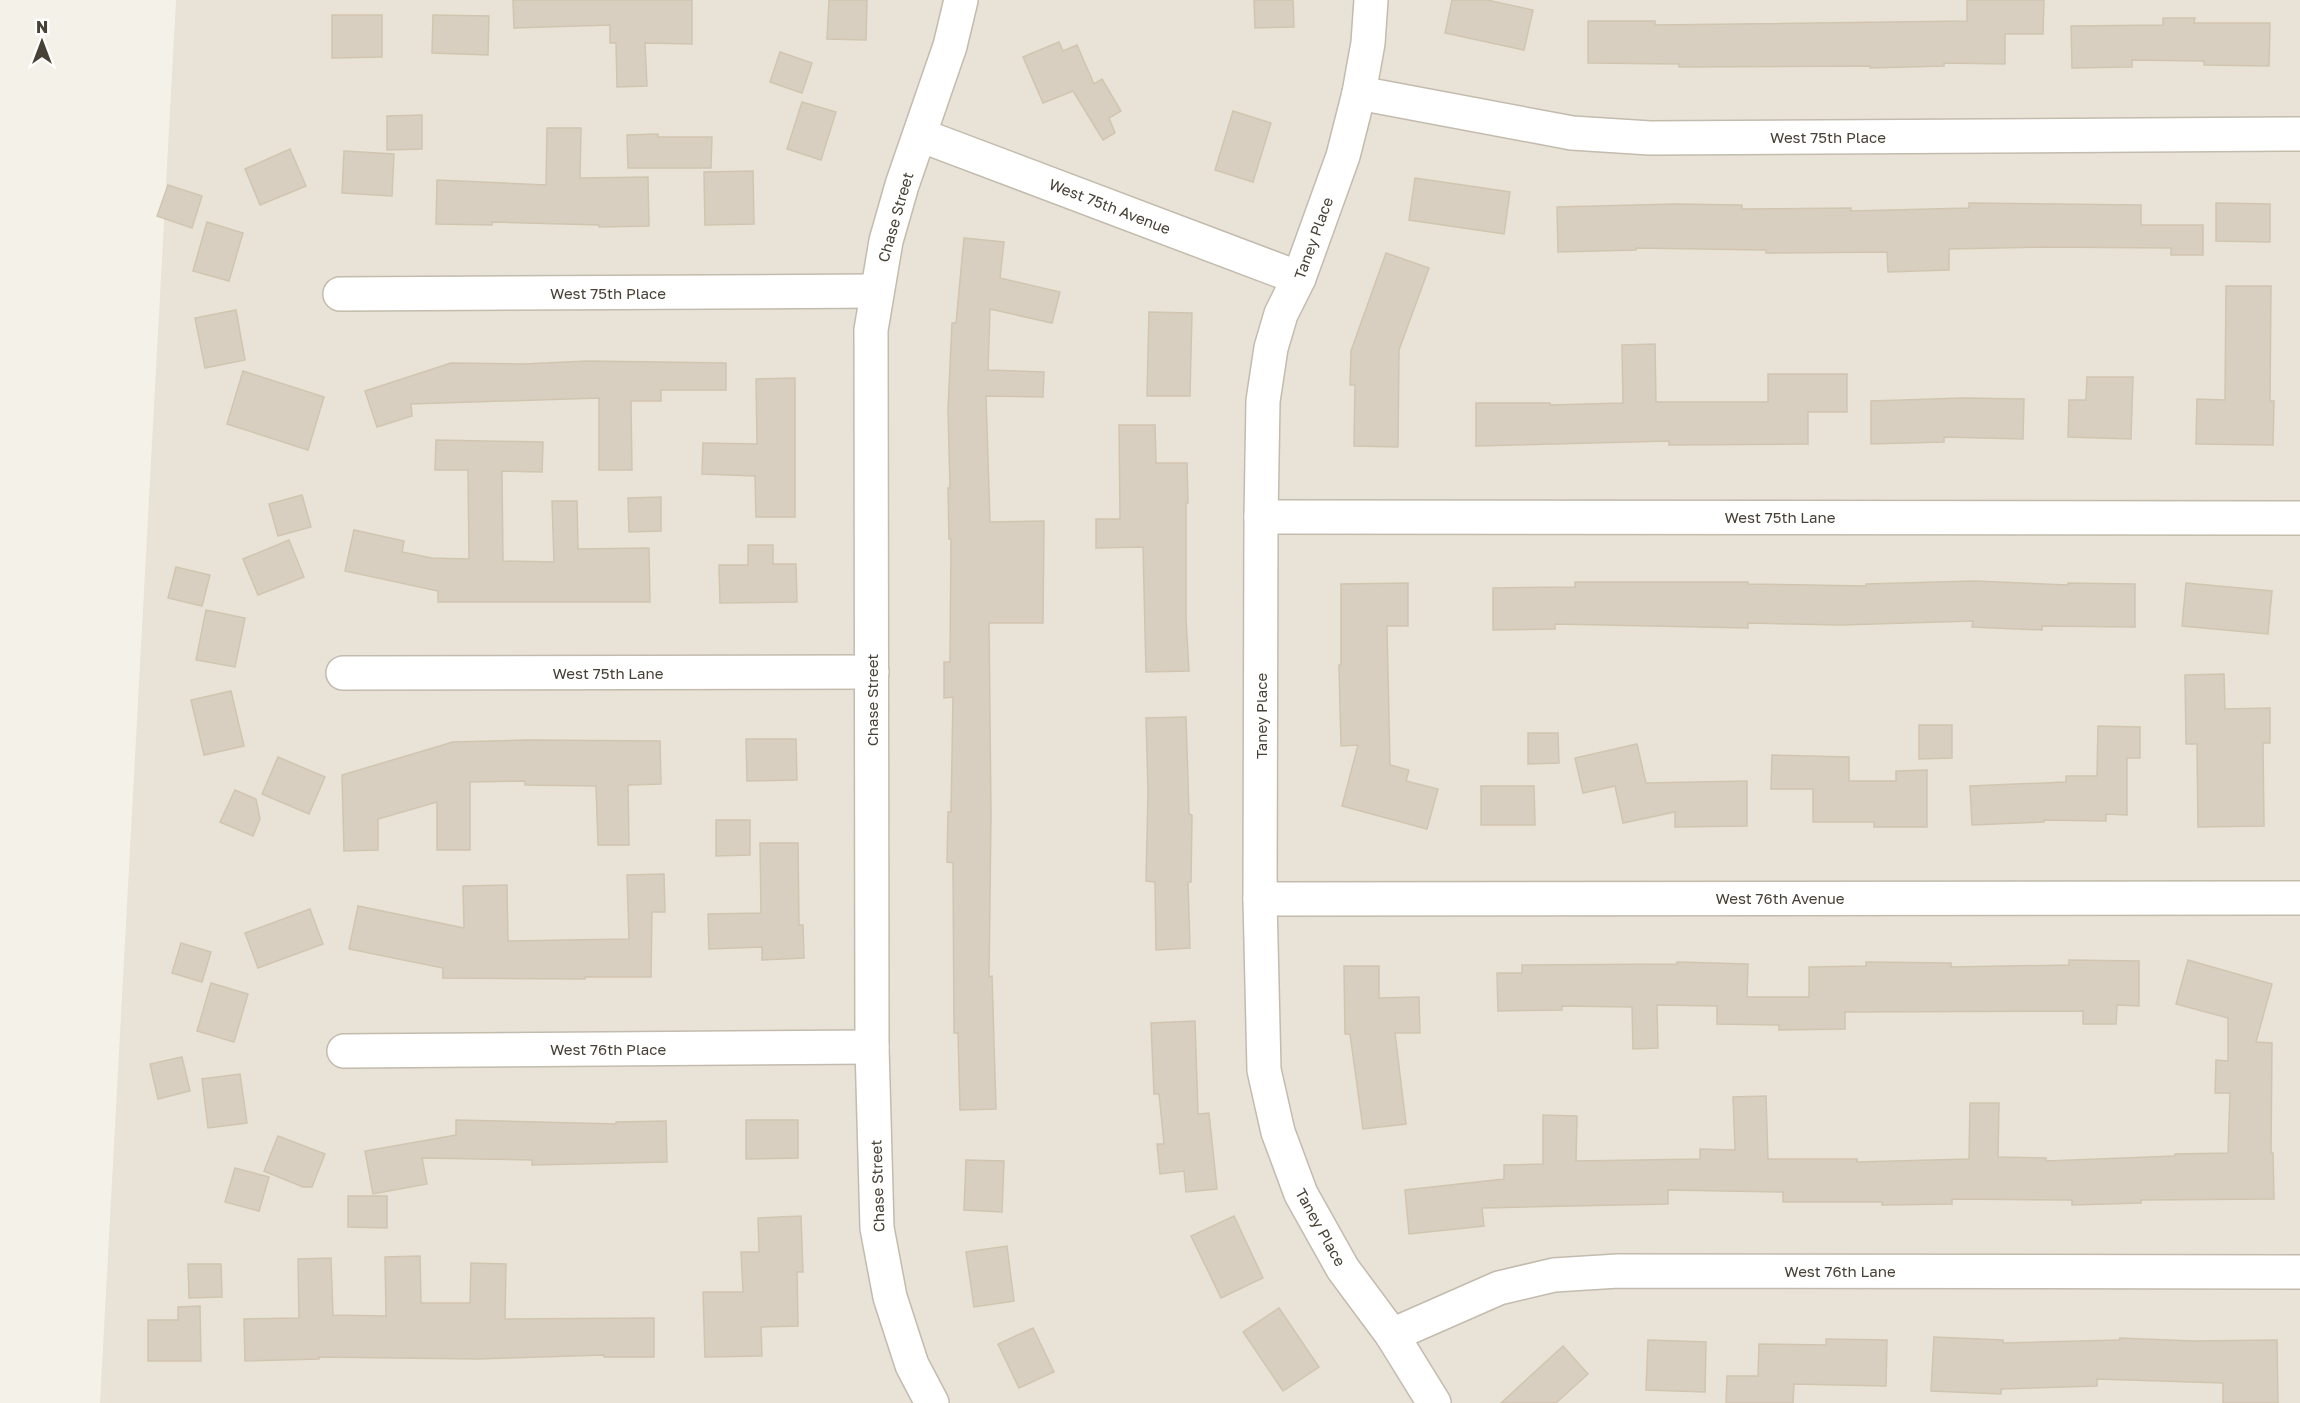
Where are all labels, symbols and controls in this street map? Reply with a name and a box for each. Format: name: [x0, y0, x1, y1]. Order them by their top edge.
north arrow: [12, 12, 72, 72]
text: N: [36, 17, 48, 37]
street label: West 75th Place: [1770, 128, 1886, 146]
street label: Chase Street: [874, 170, 916, 264]
street label: West 75th Avenue: [1047, 175, 1174, 238]
street label: Taney Place: [1290, 194, 1336, 282]
street label: West 75th Place: [550, 284, 666, 302]
street label: West 75th Lane: [1725, 508, 1836, 526]
street label: Chase Street: [863, 654, 881, 746]
street label: West 75th Lane: [553, 664, 664, 682]
street label: Taney Place: [1252, 673, 1270, 759]
street label: West 76th Avenue: [1715, 889, 1845, 907]
street label: West 76th Place: [550, 1040, 666, 1058]
street label: Chase Street: [866, 1139, 888, 1233]
street label: Taney Place: [1292, 1185, 1350, 1269]
street label: West 76th Lane: [1784, 1262, 1896, 1280]

